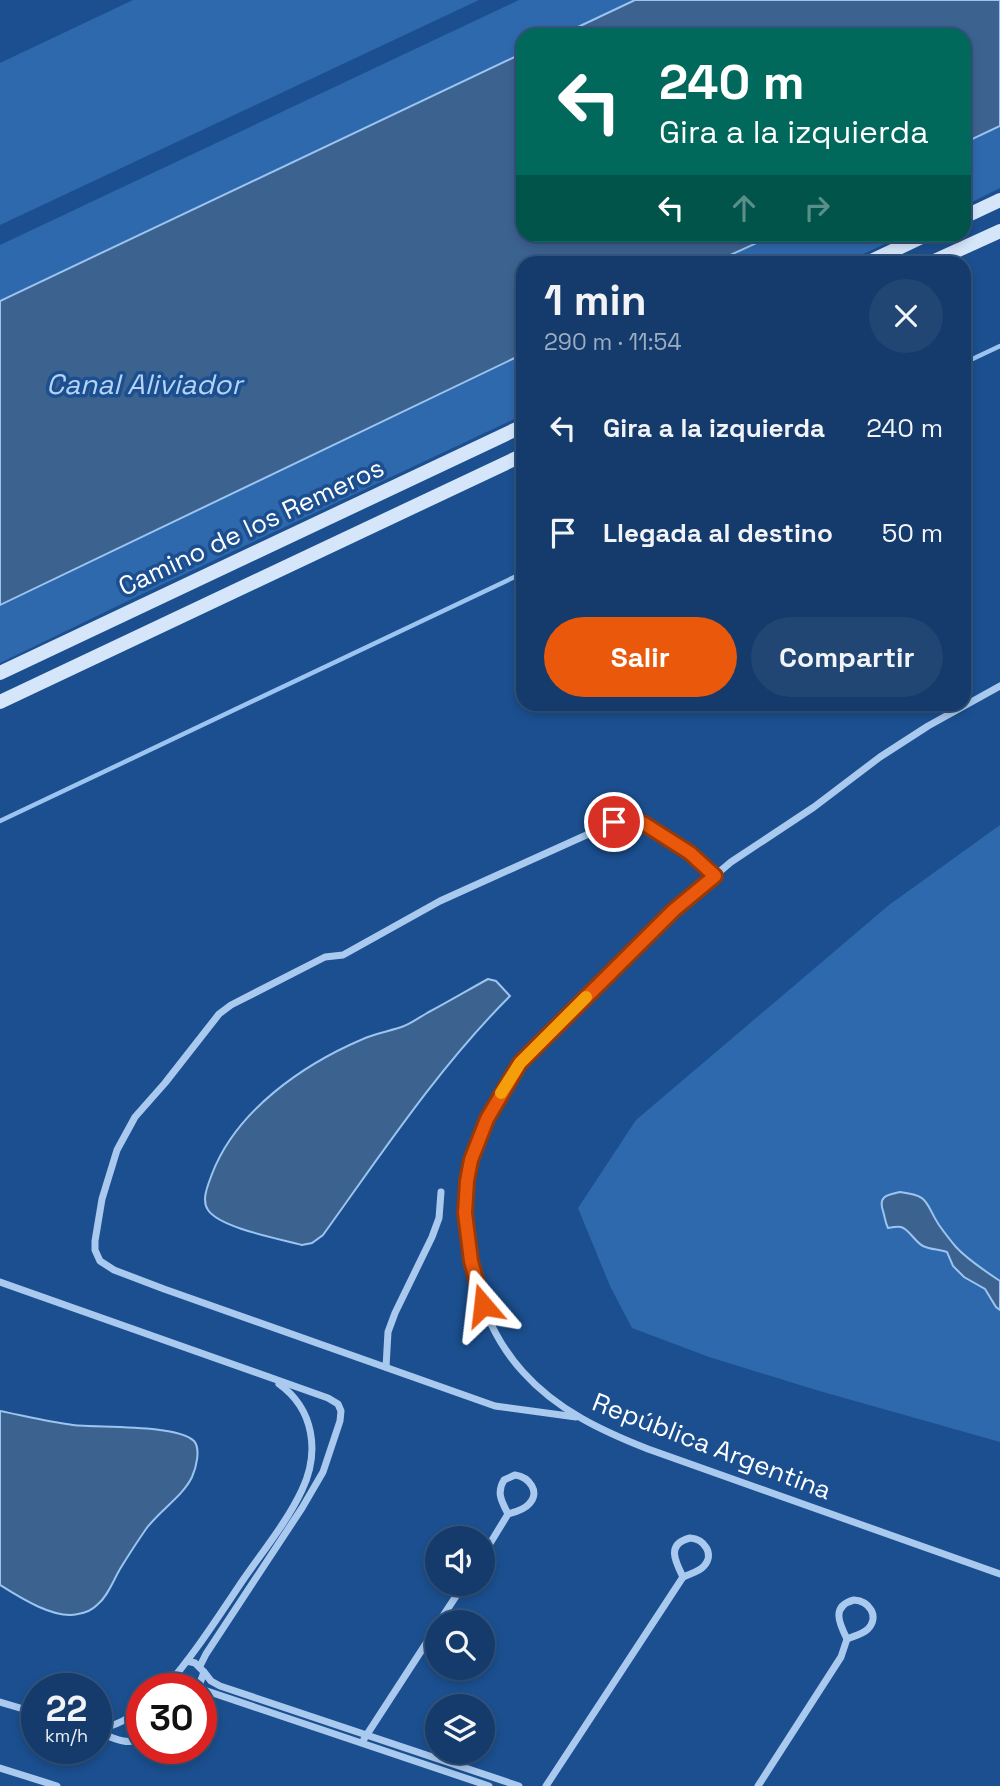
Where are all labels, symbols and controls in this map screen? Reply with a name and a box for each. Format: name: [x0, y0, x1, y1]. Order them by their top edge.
text: 240 m: [659, 51, 805, 113]
icon: left: [544, 56, 635, 147]
text: Gira a la izquierda: [659, 112, 929, 152]
icon: left: [652, 189, 690, 227]
icon: ahead: [725, 189, 763, 227]
icon: right: [798, 189, 836, 227]
text: 1 min: [544, 274, 647, 327]
button: close: [869, 279, 943, 353]
text: 290 m · 11:54: [544, 327, 682, 357]
water label: Canal Aliviador: [46, 366, 245, 402]
icon: left: [544, 409, 582, 447]
text: Gira a la izquierda: [603, 411, 825, 445]
text: 240 m: [866, 411, 943, 445]
street label: Camino de los Remeros: [113, 450, 389, 604]
icon: arrive: [544, 514, 582, 552]
text: Llegada al destino: [603, 516, 833, 550]
text: 50 m: [882, 516, 943, 550]
button: Salir: [544, 617, 737, 697]
button: Compartir: [751, 617, 943, 697]
pin: [584, 792, 644, 852]
icon: arrive: [595, 803, 633, 841]
position arrow: [446, 1268, 520, 1342]
street label: República Argentina: [588, 1385, 836, 1507]
map controls: [425, 1526, 495, 1764]
button: sound: [425, 1526, 495, 1596]
button: search: [425, 1610, 495, 1680]
speed limit sign: 30: [126, 1673, 217, 1764]
text: 22: [46, 1687, 87, 1731]
button: layers: [425, 1694, 495, 1764]
text: km/h: [45, 1724, 88, 1747]

